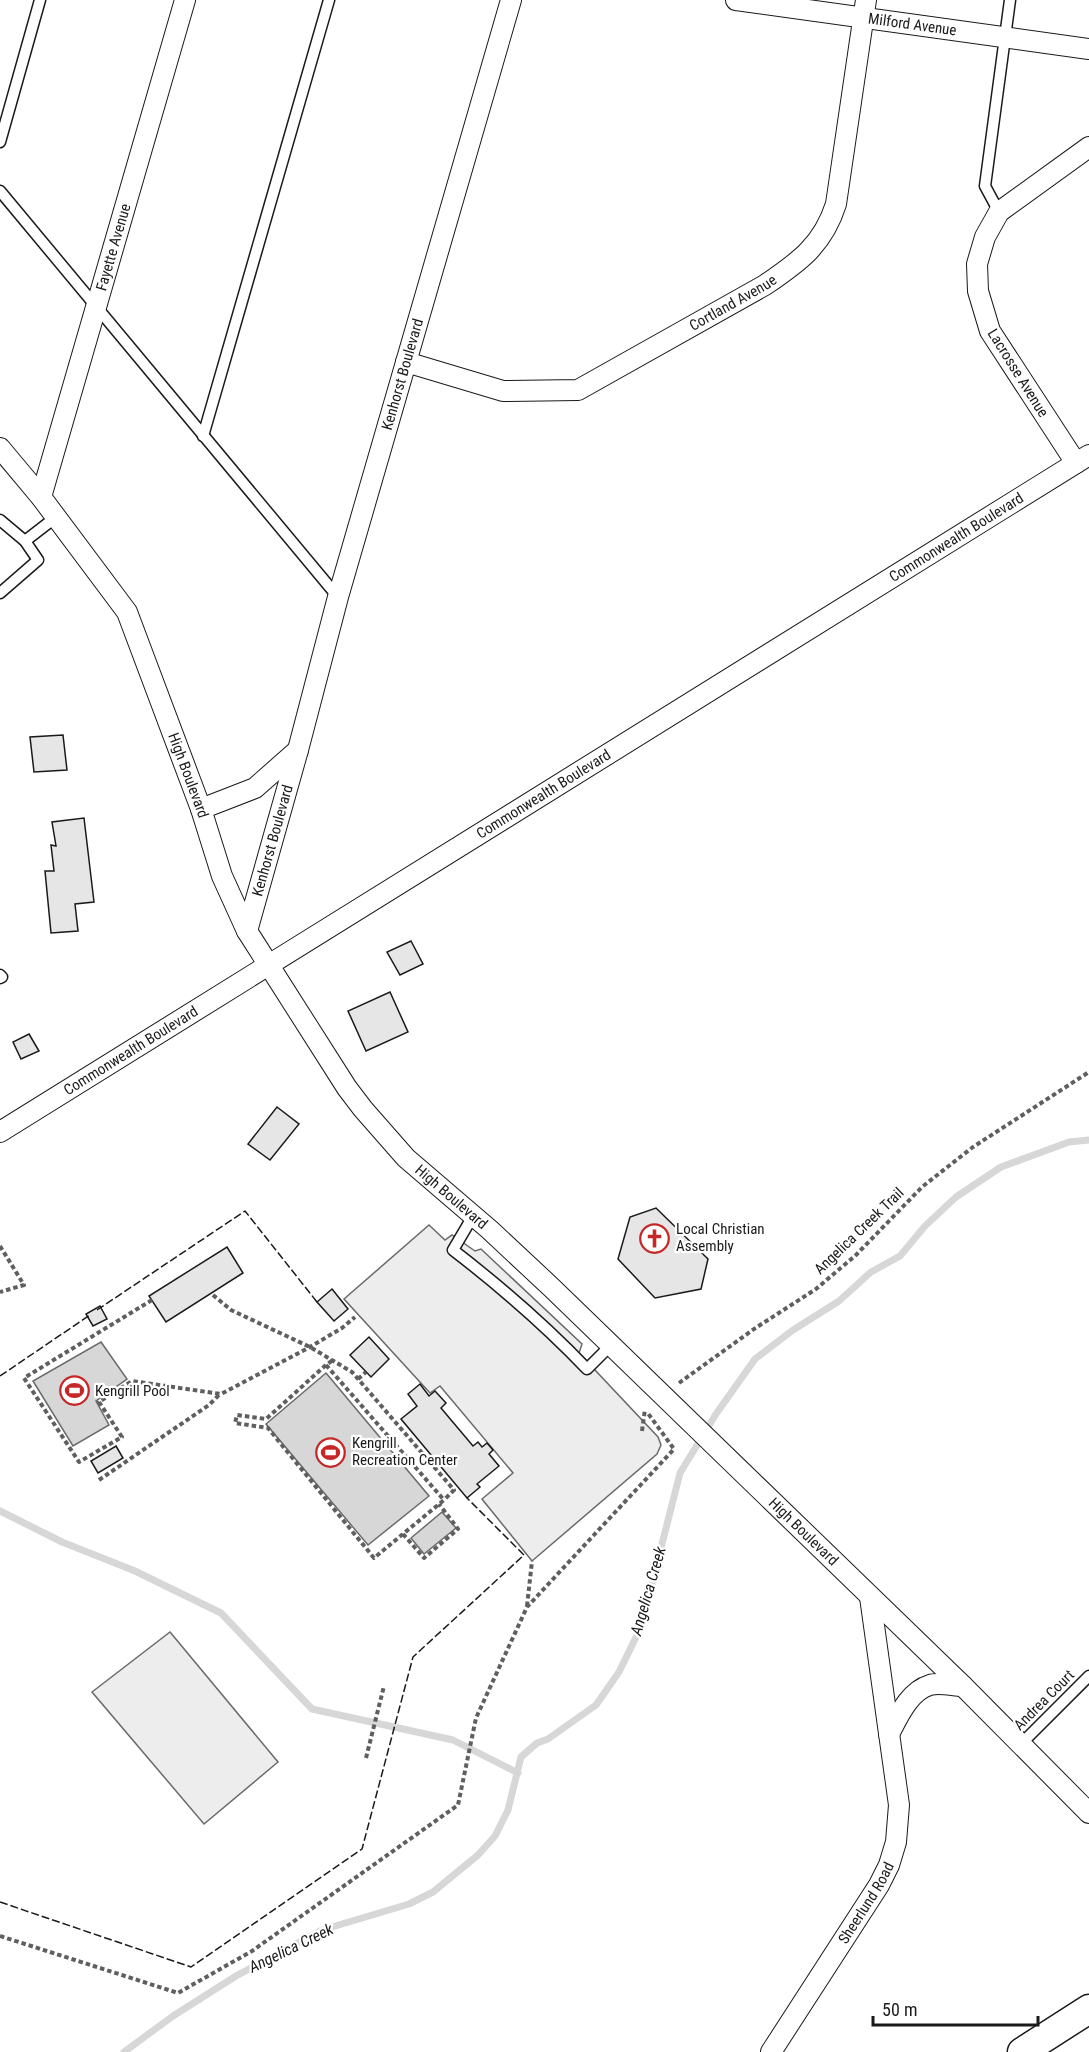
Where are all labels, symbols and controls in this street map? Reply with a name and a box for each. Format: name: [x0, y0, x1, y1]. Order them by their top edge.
street label: Milford Avenue: [867, 9, 958, 40]
street label: Fayette Avenue: [92, 202, 135, 293]
street label: Cortland Avenue: [686, 271, 780, 335]
street label: Kenhorst Boulevard: [378, 317, 427, 432]
street label: Lacrosse Avenue: [984, 326, 1052, 420]
street label: Commonwealth Boulevard: [886, 489, 1027, 586]
street label: High Boulevard: [164, 730, 212, 820]
street label: Commonwealth Boulevard: [473, 746, 614, 843]
street label: Kenhorst Boulevard: [248, 783, 297, 898]
street label: Commonwealth Boulevard: [60, 1002, 201, 1099]
street label: High Boulevard: [411, 1161, 491, 1233]
street label: Angelica Creek Trail: [811, 1184, 907, 1278]
place label: Local Christian Assembly: [676, 1220, 765, 1255]
church icon: Local Christian Assembly: [639, 1222, 671, 1254]
sports icon: Kengrill Pool: [58, 1375, 90, 1407]
place label: Kengrill Pool: [95, 1382, 170, 1400]
place label: Kengrill Recreation Center: [352, 1434, 458, 1469]
sports icon: Kengrill Recreation Center: [315, 1436, 347, 1468]
street label: High Boulevard: [765, 1494, 842, 1569]
water label: Angelica Creek: [626, 1543, 670, 1639]
street label: Andrea Court: [1010, 1666, 1078, 1734]
street label: Sheerlund Road: [834, 1859, 898, 1947]
water label: Angelica Creek: [245, 1919, 337, 1977]
scale bar: [873, 1989, 1038, 2027]
text: 50 m: [882, 1999, 917, 2020]

